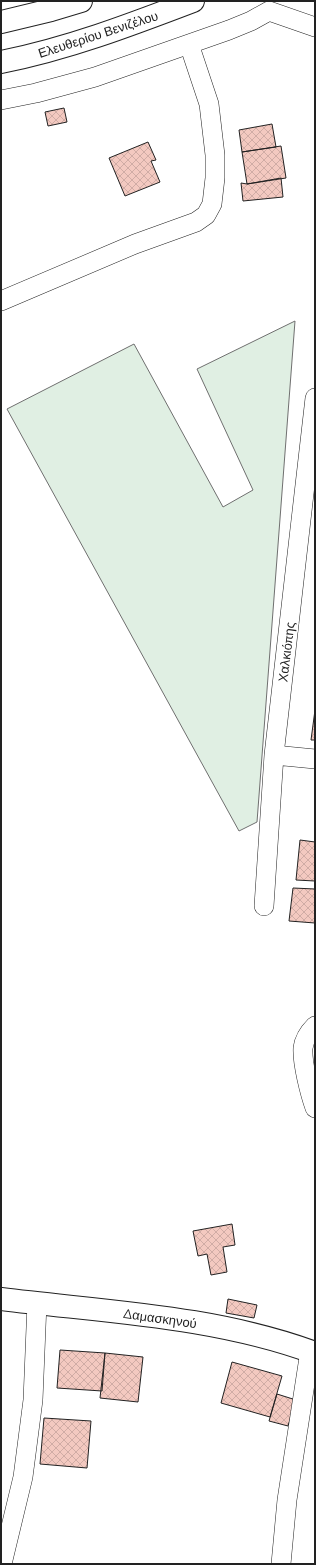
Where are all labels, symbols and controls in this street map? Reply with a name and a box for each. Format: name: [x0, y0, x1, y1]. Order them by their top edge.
street label: Ελευθερίου Βενιζέλου: [36, 7, 161, 63]
street label: Χαλκιόπης: [274, 621, 300, 683]
street label: Δαμασκηνού: [122, 1305, 198, 1333]

